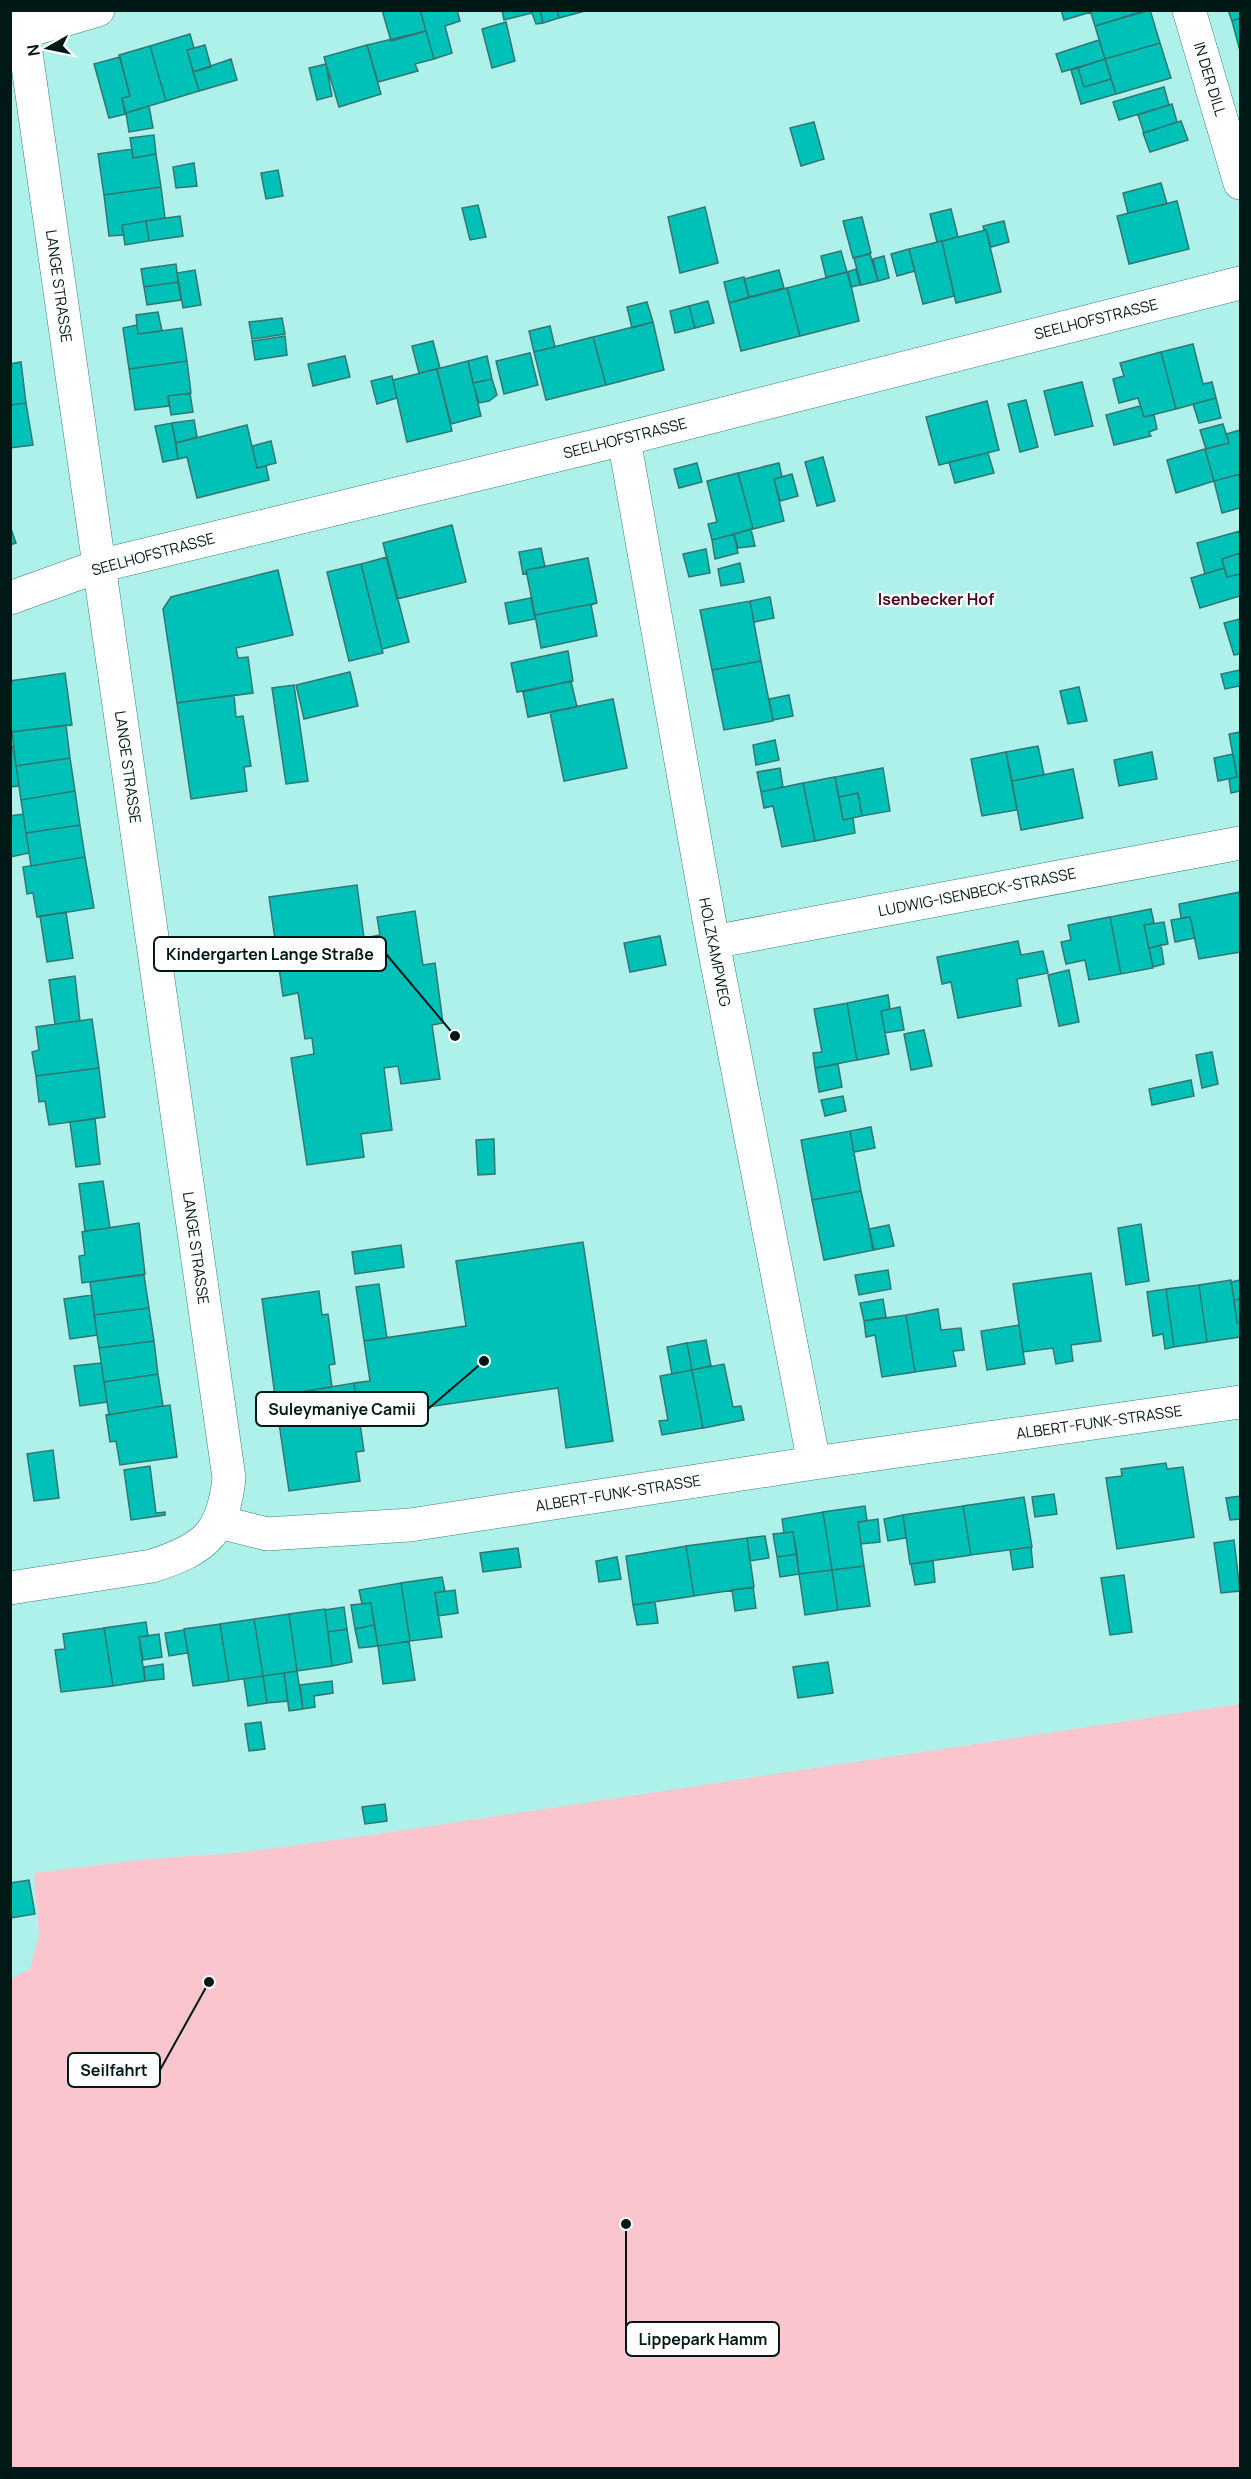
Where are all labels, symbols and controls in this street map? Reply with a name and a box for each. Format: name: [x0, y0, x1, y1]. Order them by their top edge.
north arrow: [18, 18, 78, 78]
street label: IN DER DILL: [1189, 39, 1231, 119]
text: N: [21, 43, 45, 58]
street label: LANGE STRASSE: [41, 228, 77, 344]
street label: SEELHOFSTRASSE: [1032, 293, 1160, 345]
street label: SEELHOFSTRASSE: [561, 412, 689, 464]
street label: SEELHOFSTRASSE: [89, 527, 217, 581]
district label: Isenbecker Hof: [878, 588, 994, 610]
street label: LANGE STRASSE: [110, 709, 146, 825]
street label: LUDWIG-ISENBECK-STRASSE: [876, 862, 1078, 922]
street label: HOLZKAMPWEG: [694, 896, 736, 1009]
callout: Kindergarten Lange Straße: [154, 937, 386, 971]
text: Kindergarten Lange Straße: [166, 943, 374, 965]
street label: LANGE STRASSE: [178, 1190, 214, 1306]
callout: Suleymaniye Camii: [256, 1392, 428, 1426]
text: Suleymaniye Camii: [268, 1398, 416, 1420]
street label: ALBERT-FUNK-STRASSE: [1015, 1400, 1183, 1444]
street label: ALBERT-FUNK-STRASSE: [534, 1470, 702, 1516]
callout: Seilfahrt: [68, 2053, 160, 2087]
text: Seilfahrt: [80, 2059, 148, 2081]
callout: Lippepark Hamm: [626, 2322, 779, 2356]
text: Lippepark Hamm: [639, 2328, 767, 2350]

